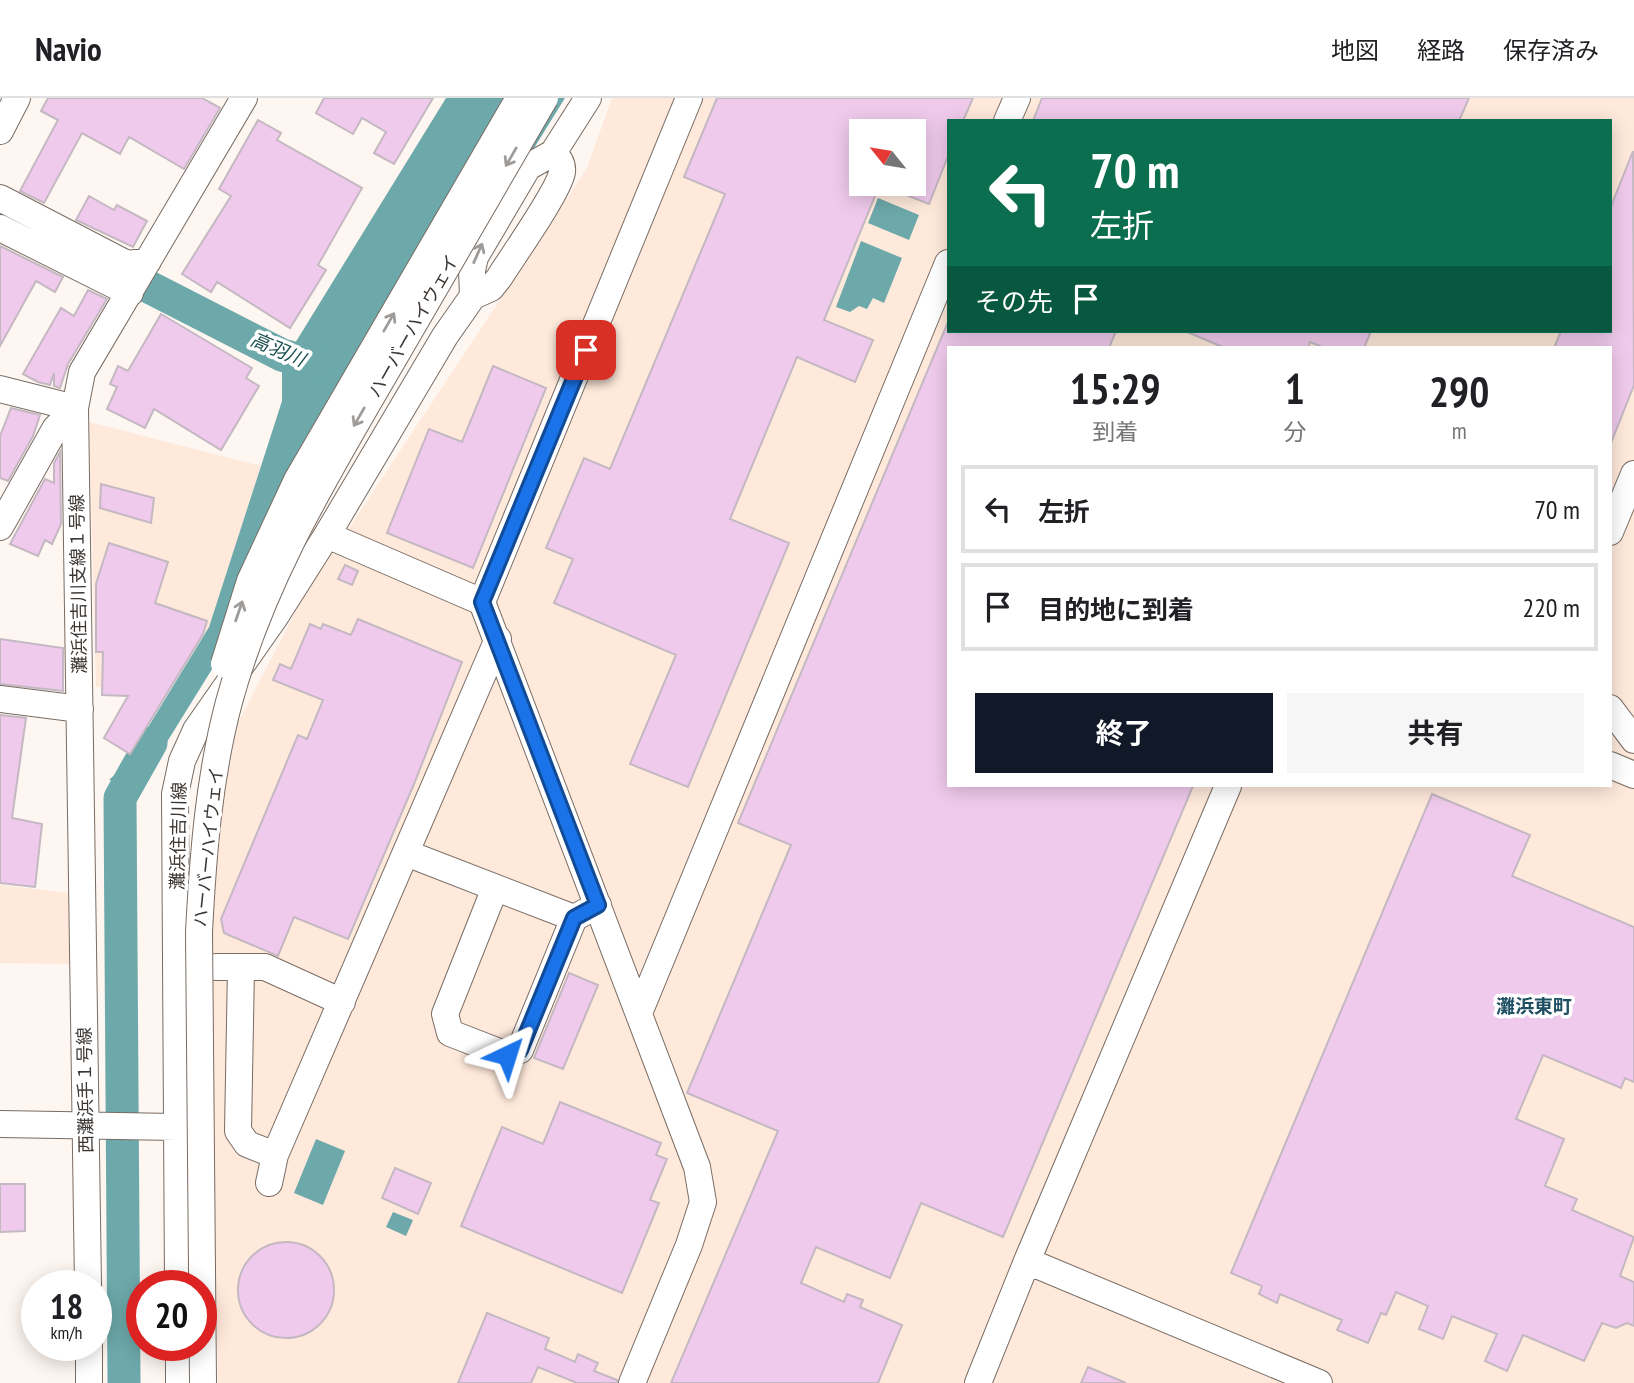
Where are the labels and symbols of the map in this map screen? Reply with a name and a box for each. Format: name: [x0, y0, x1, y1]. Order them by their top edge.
north arrow: [849, 119, 926, 196]
one-way arrow: [503, 147, 517, 167]
one-way arrow: [473, 243, 486, 264]
street label: ハーバーハイウェイ: [363, 250, 463, 402]
one-way arrow: [382, 313, 396, 333]
pin: [556, 320, 616, 380]
water label: 高羽川: [247, 327, 311, 372]
one-way arrow: [352, 407, 366, 427]
street label: 灘浜住吉川支線１号線: [65, 494, 91, 674]
one-way arrow: [234, 600, 246, 622]
street label: ハーバーハイウェイ: [188, 766, 228, 928]
street label: 灘浜住吉川線: [166, 782, 190, 890]
district label: 灘浜東町: [1496, 994, 1572, 1018]
position arrow: [470, 1018, 544, 1092]
street label: 西灘浜手１号線: [72, 1027, 98, 1153]
speed limit sign: 20: [126, 1270, 217, 1361]

